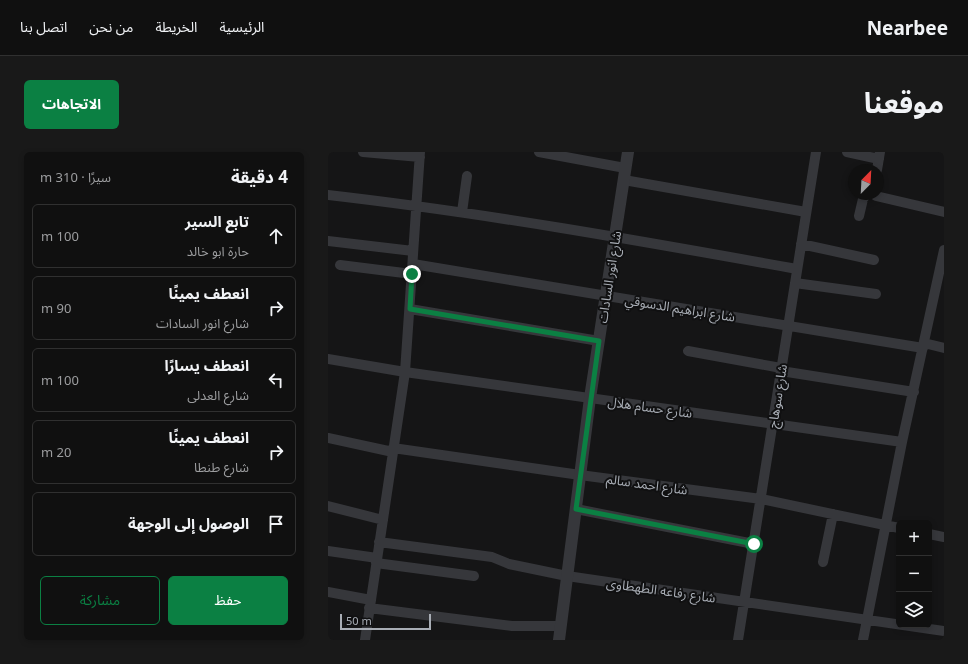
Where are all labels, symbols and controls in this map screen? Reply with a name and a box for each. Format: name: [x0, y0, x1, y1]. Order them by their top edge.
text: Nearbee: [867, 15, 948, 41]
text: اتصل بنا: [20, 17, 67, 36]
text: من نحن: [89, 17, 133, 36]
text: الخريطة: [155, 17, 197, 36]
text: الرئيسية: [219, 17, 264, 36]
button: الاتجاهات: [24, 80, 119, 129]
text: موقعنا: [864, 83, 944, 121]
north arrow: [848, 164, 884, 200]
text: 4 دقيقة: [231, 165, 288, 188]
text: سيرًا · 310 m: [40, 168, 111, 186]
text: تابع السير: [185, 211, 249, 231]
icon: ahead: [265, 225, 287, 247]
text: 100 m: [41, 227, 79, 245]
street label: شارع انور السادات: [593, 230, 627, 325]
text: حارة ابو خالد: [187, 242, 249, 260]
route end: [403, 265, 421, 283]
text: انعطف يمينًا: [168, 283, 249, 303]
street label: شارع ابراهيم الدسوقي: [623, 290, 736, 328]
icon: right: [265, 297, 287, 319]
text: 90 m: [41, 299, 71, 317]
text: شارع انور السادات: [156, 314, 249, 332]
text: انعطف يسارًا: [165, 355, 249, 375]
street label: شارع سوهاج: [763, 363, 793, 430]
icon: left: [265, 369, 287, 391]
text: 100 m: [41, 371, 79, 389]
text: شارع العدلى: [187, 386, 249, 404]
street label: شارع حسام هلال: [606, 392, 693, 424]
text: انعطف يمينًا: [168, 427, 249, 447]
icon: right: [265, 441, 287, 463]
text: 20 m: [41, 443, 71, 461]
text: شارع طنطا: [194, 458, 249, 476]
street label: شارع احمد سالم: [605, 469, 689, 501]
text: الوصول إلى الوجهة: [128, 513, 249, 533]
icon: arrive: [265, 513, 287, 535]
map controls: [896, 520, 932, 628]
button: +: [896, 520, 932, 556]
route start: [745, 535, 763, 553]
button: −: [896, 556, 932, 592]
street label: شارع رفاعه الطهطاوى: [605, 573, 717, 609]
button: مشاركة: [40, 576, 160, 625]
button: حفظ: [168, 576, 288, 625]
button: layers: [896, 592, 932, 628]
scale bar: [340, 612, 431, 631]
text: 50 m: [346, 613, 372, 628]

